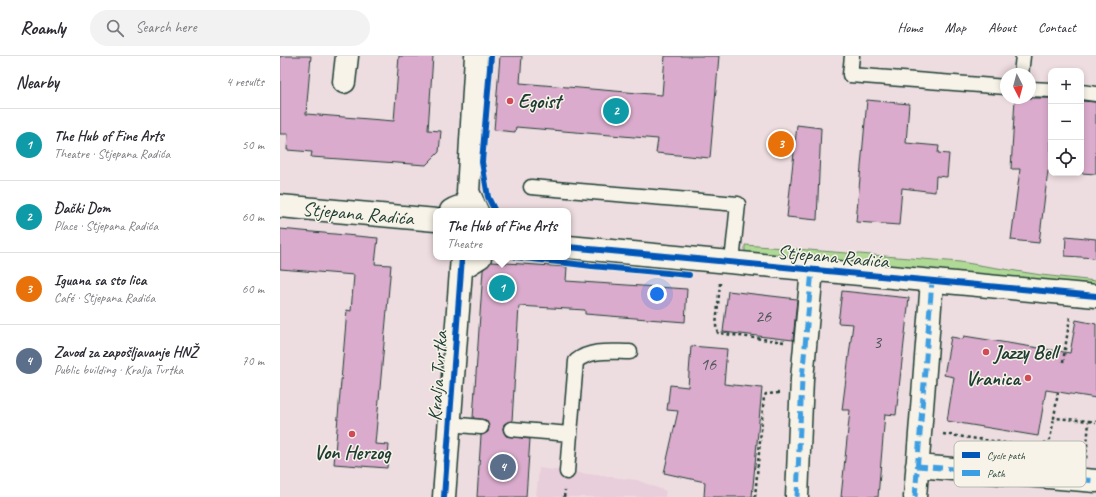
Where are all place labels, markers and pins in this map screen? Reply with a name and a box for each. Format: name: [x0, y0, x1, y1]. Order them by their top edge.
place label: Egoist: [518, 89, 564, 114]
marker: Egoist: [505, 96, 515, 106]
pin: 2: [603, 96, 629, 126]
pin: 3: [768, 129, 794, 159]
pin: 1: [489, 273, 515, 303]
place label: Jazzy Bell: [992, 340, 1061, 365]
marker: Jazzy Bell: [981, 347, 991, 357]
place label: Vranica: [965, 366, 1022, 391]
marker: Vranica: [1023, 373, 1033, 383]
marker: Von Herzog: [347, 429, 357, 439]
place label: Von Herzog: [314, 440, 392, 465]
pin: 4: [490, 452, 516, 482]

